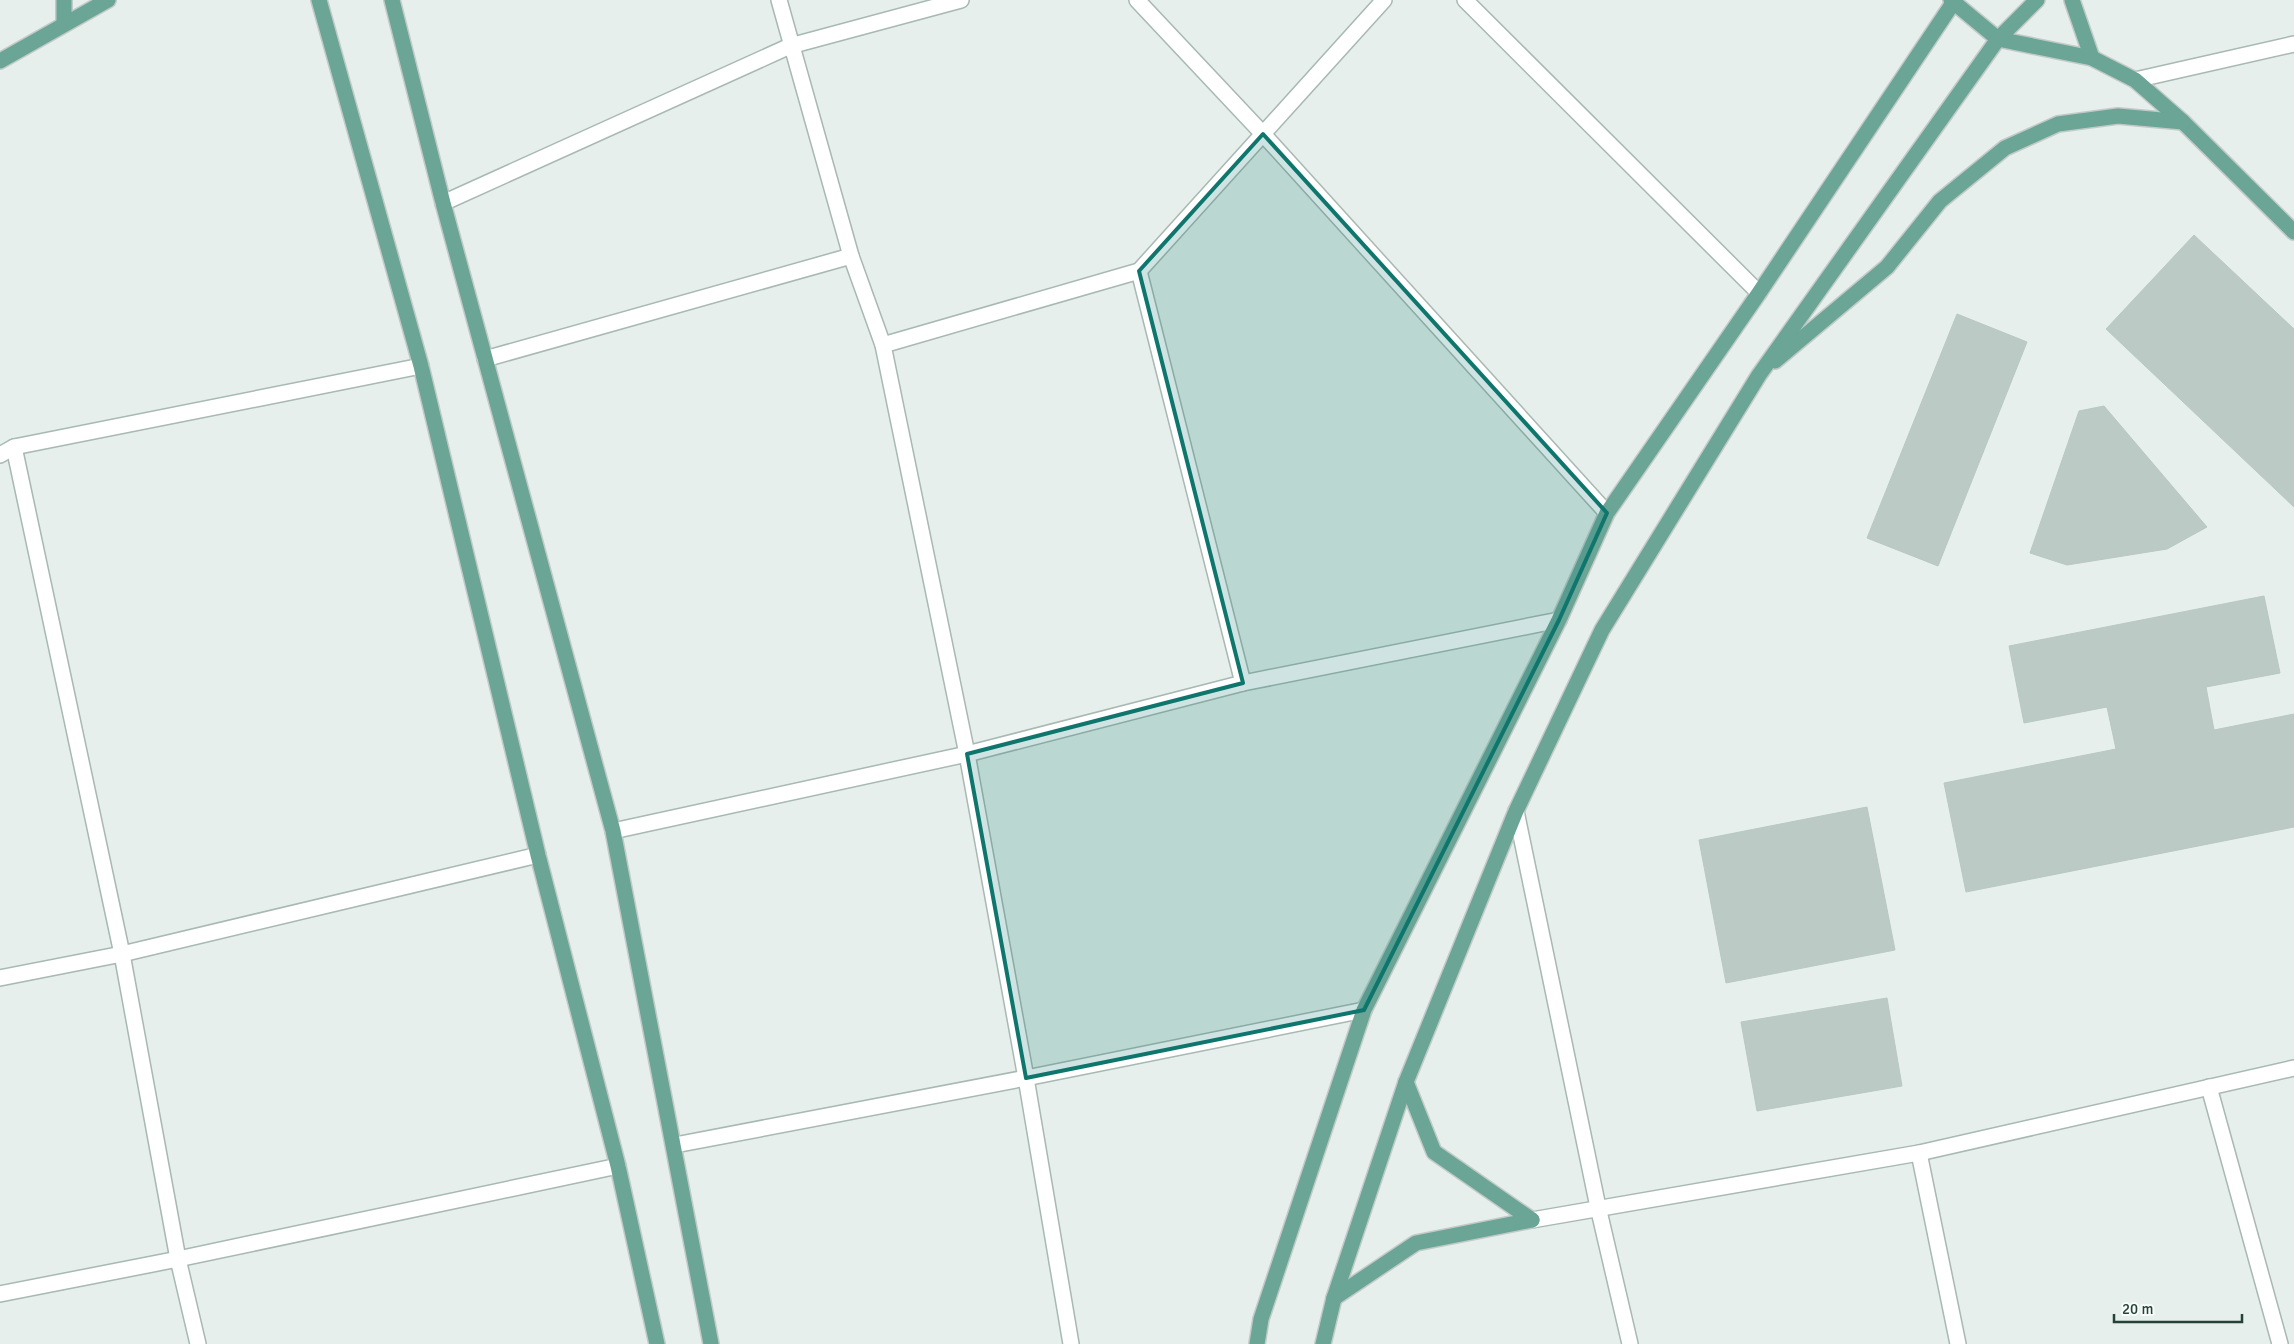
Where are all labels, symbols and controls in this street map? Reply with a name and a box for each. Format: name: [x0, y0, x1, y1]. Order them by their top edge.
scale bar: [2114, 1292, 2242, 1324]
text: 20 m: [2122, 1300, 2153, 1318]

